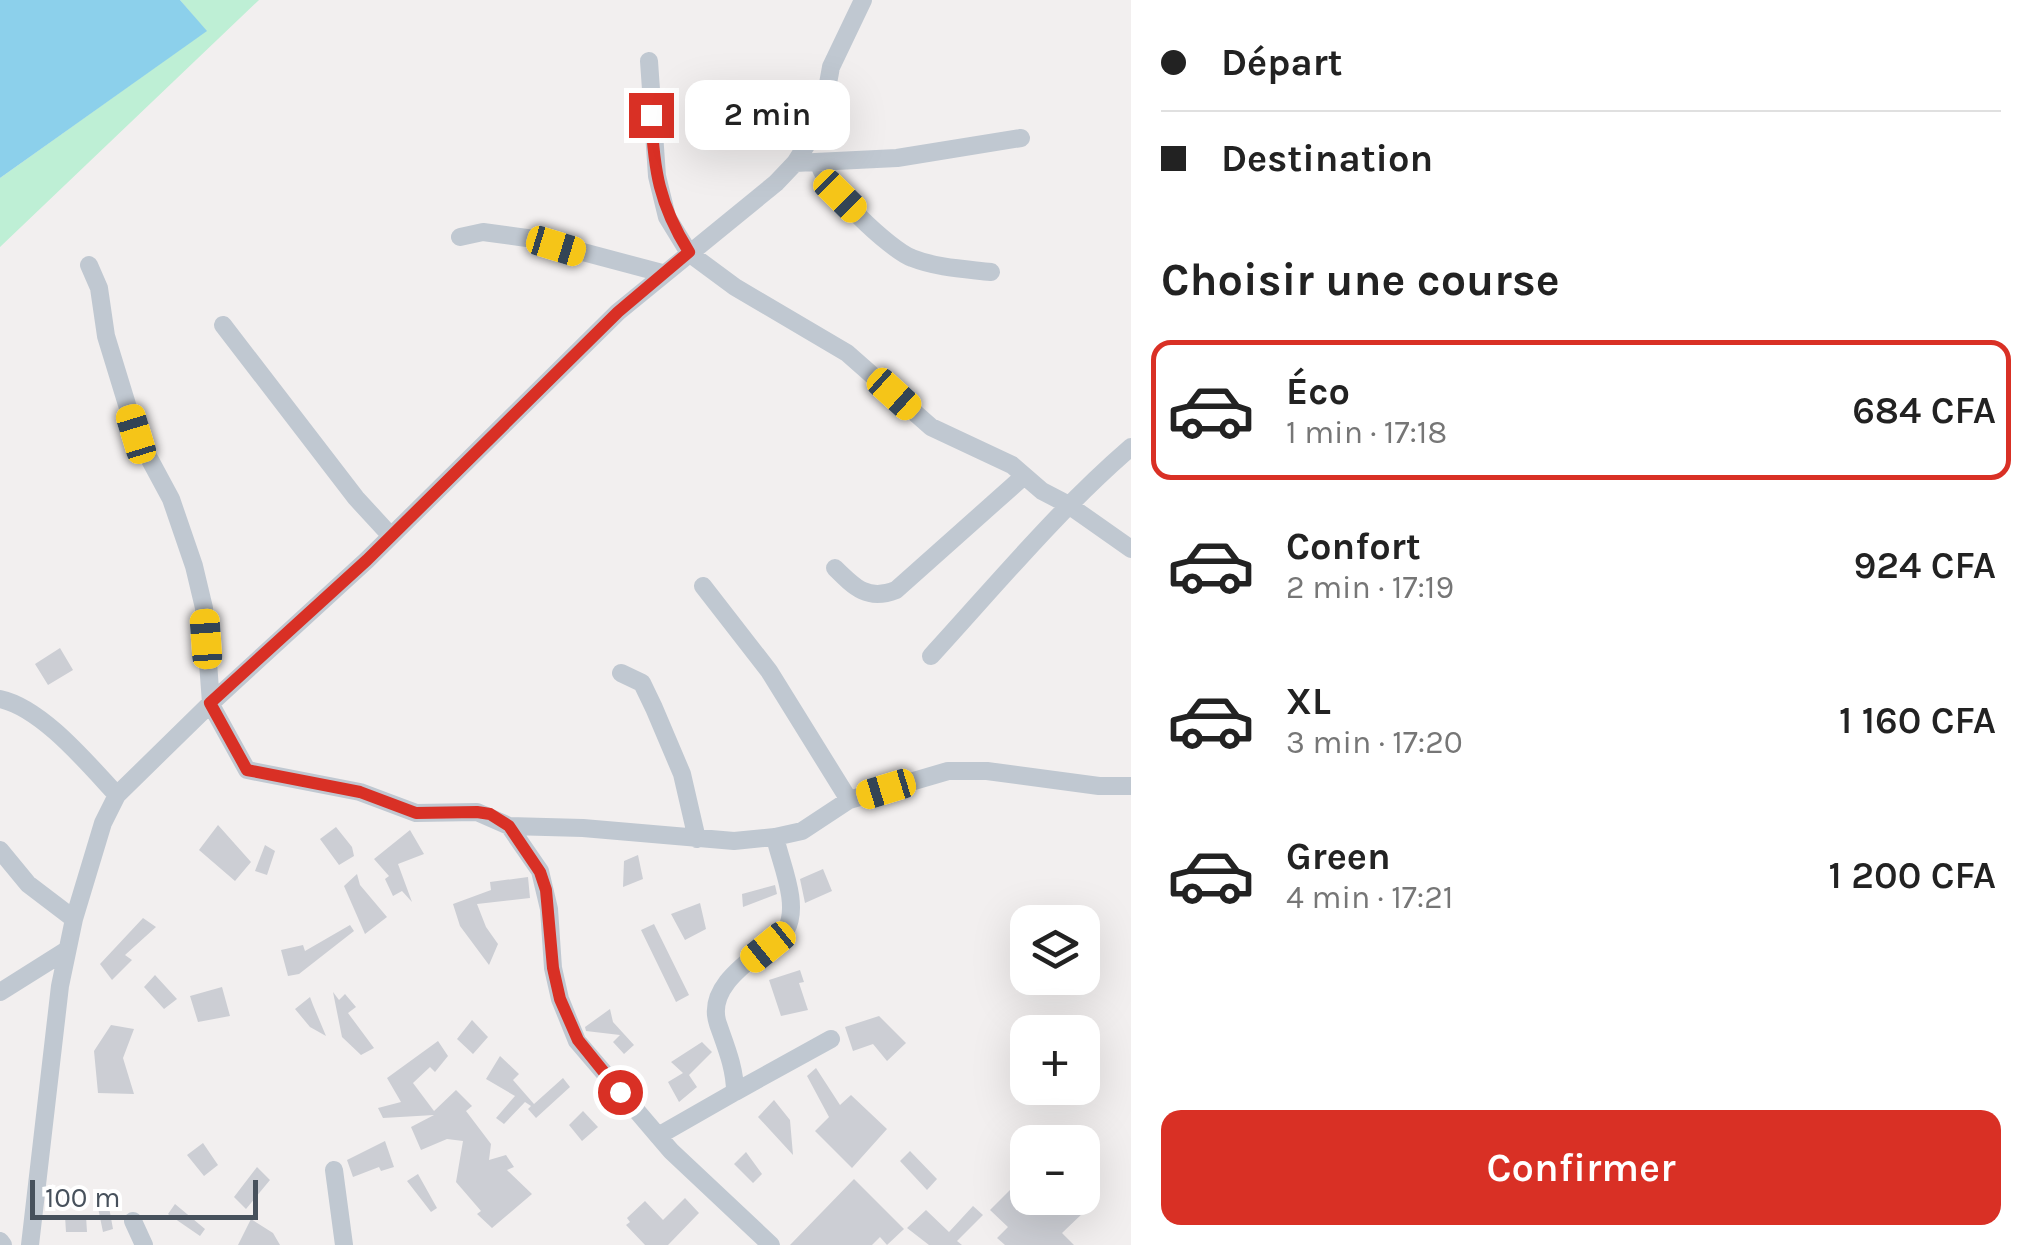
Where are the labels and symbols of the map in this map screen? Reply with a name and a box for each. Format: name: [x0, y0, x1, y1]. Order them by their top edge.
callout: 2 min: [686, 80, 851, 150]
route end: [629, 93, 674, 138]
car: [808, 164, 872, 228]
car: [523, 223, 589, 269]
car: [862, 363, 926, 425]
car: [113, 401, 159, 467]
car: [189, 608, 223, 670]
car: [853, 766, 919, 812]
car: [735, 916, 801, 978]
route start: [598, 1070, 643, 1115]
scale bar: [30, 1175, 258, 1220]

